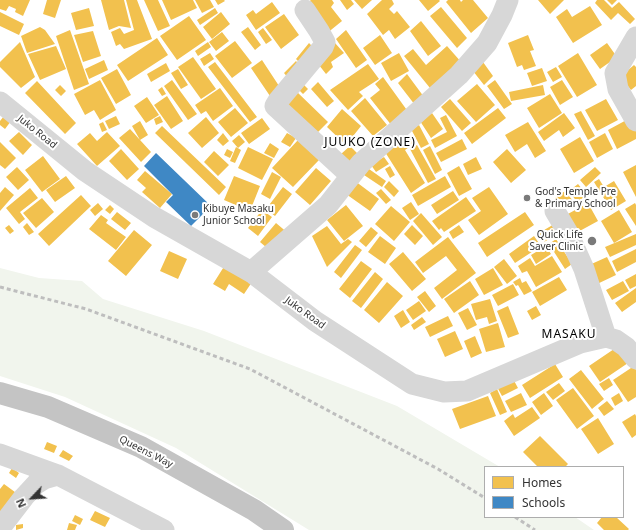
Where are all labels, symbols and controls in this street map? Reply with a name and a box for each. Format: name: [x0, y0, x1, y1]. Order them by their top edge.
street label: Juko Road: [15, 113, 59, 151]
district label: JUUKO (ZONE): [324, 136, 416, 150]
place label: God's Temple Pre & Primary School: [535, 186, 616, 210]
marker: God's Temple Pre & Primary School: [522, 193, 532, 203]
place label: Kibuye Masaku Junior School: [203, 203, 274, 226]
marker: Kibuye Masaku Junior School: [190, 210, 200, 220]
place label: Quick Life Saver Clinic: [529, 229, 583, 252]
marker: Quick Life Saver Clinic: [586, 235, 598, 247]
street label: Juko Road: [282, 294, 328, 332]
district label: MASAKU: [541, 328, 597, 342]
street label: Queens Way: [117, 433, 175, 471]
legend: [484, 466, 624, 518]
text: Homes: [522, 474, 562, 491]
north arrow: [12, 478, 52, 518]
text: Schools: [522, 494, 565, 511]
text: N: [12, 496, 29, 511]

